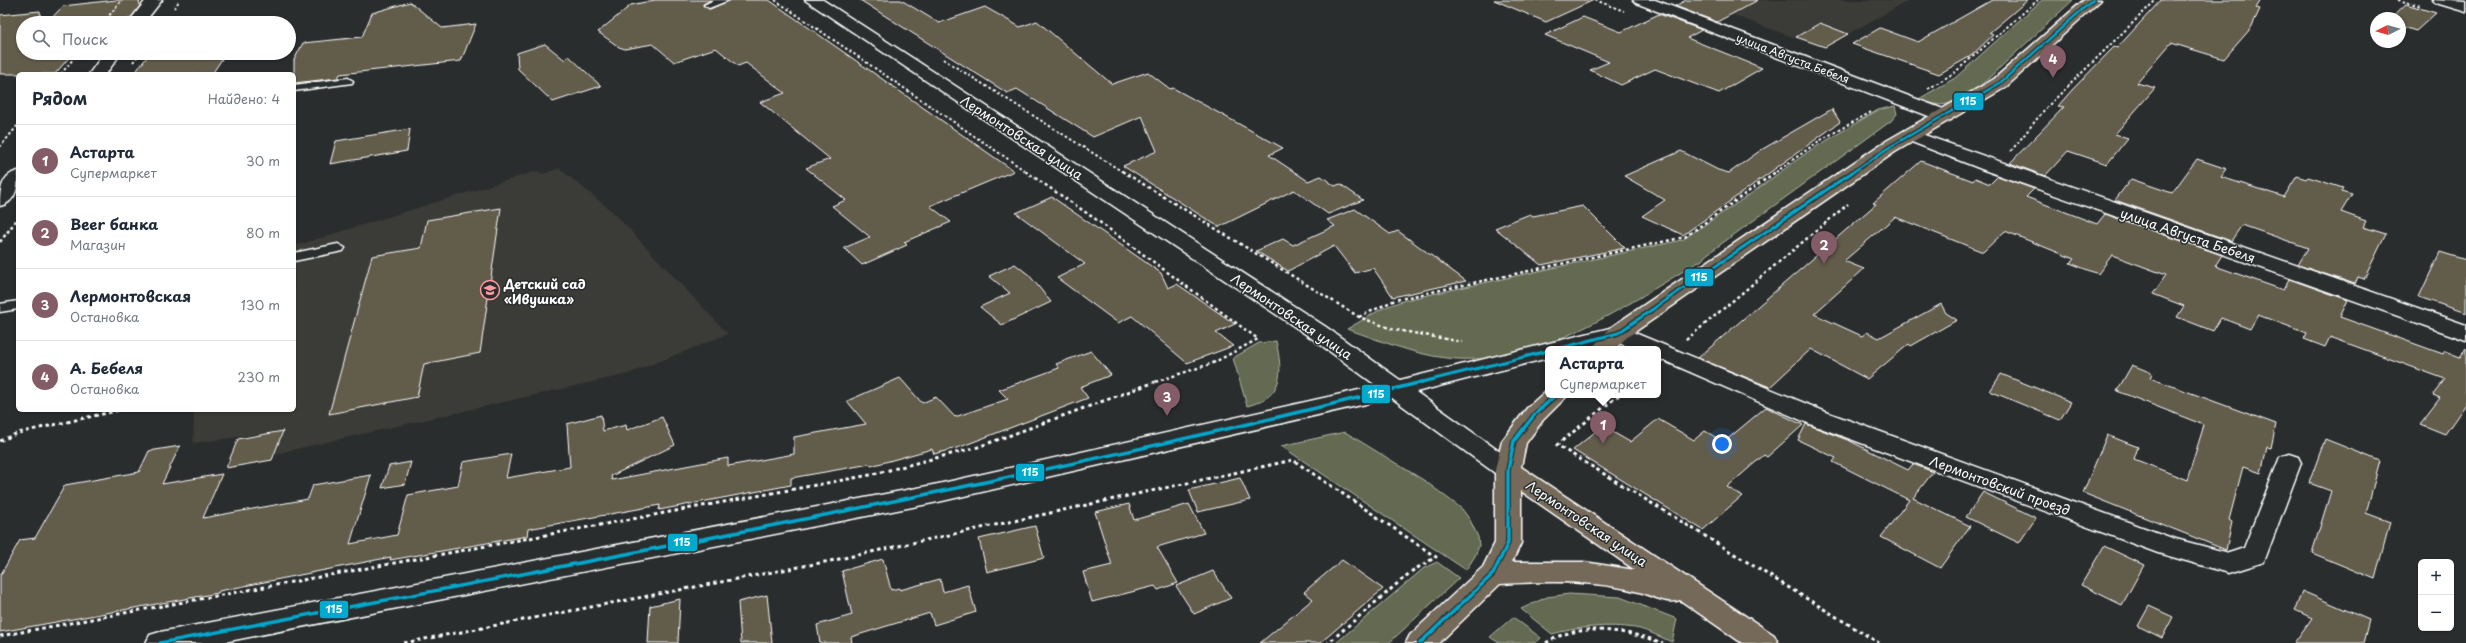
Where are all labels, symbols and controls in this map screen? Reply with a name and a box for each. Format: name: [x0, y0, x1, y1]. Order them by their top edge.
north arrow: [2370, 12, 2406, 48]
search box: [16, 16, 296, 60]
icon: search: [30, 27, 52, 49]
text: Поиск: [62, 27, 108, 50]
street label: улица Августа Бебеля: [1734, 29, 1852, 87]
pin: 4: [2040, 45, 2066, 78]
text: Рядом: [32, 85, 87, 111]
text: Найдено: 4: [208, 89, 280, 108]
street label: Лермонтовская улица: [957, 90, 1088, 184]
line badge: 115: [1953, 92, 1984, 111]
text: 115: [1960, 92, 1977, 109]
text: Астарта: [70, 140, 135, 163]
text: 1: [42, 151, 48, 170]
text: 30 m: [246, 151, 280, 170]
text: Супермаркет: [70, 163, 157, 182]
street label: улица Августа Бебеля: [2118, 203, 2258, 267]
text: Beer банка: [70, 212, 158, 235]
text: 2: [40, 223, 50, 242]
text: 80 m: [246, 223, 280, 242]
pin: 2: [1811, 231, 1837, 264]
text: Магазин: [70, 235, 126, 254]
street label: Лермонтовская улица: [1228, 268, 1357, 364]
line badge: 115: [1684, 268, 1714, 287]
text: 115: [1691, 268, 1708, 285]
place label: Детский сад «Ивушка»: [503, 274, 586, 308]
school or university icon: Детский сад «Ивушка»: [479, 279, 501, 301]
text: Лермонтовская: [70, 284, 191, 307]
text: 3: [41, 295, 49, 314]
text: 130 m: [241, 295, 280, 314]
text: Остановка: [70, 307, 139, 326]
popup: [1545, 346, 1661, 398]
text: Астарта: [1560, 351, 1624, 374]
text: А. Бебеля: [70, 356, 143, 379]
text: 4: [41, 367, 49, 386]
text: 230 m: [238, 367, 280, 386]
text: Супермаркет: [1560, 374, 1646, 393]
text: Остановка: [70, 379, 139, 398]
pin: 3: [1154, 383, 1180, 416]
line badge: 115: [1361, 384, 1391, 404]
text: 115: [1368, 385, 1385, 402]
pin: 1: [1590, 411, 1616, 444]
your location: [1712, 434, 1732, 454]
street label: Лермонтовский проезд: [1927, 451, 2073, 519]
line badge: 115: [1015, 463, 1045, 482]
text: 115: [1022, 463, 1039, 480]
street label: Лермонтовская улица: [1523, 475, 1652, 571]
line badge: 115: [667, 533, 698, 552]
text: 115: [674, 533, 691, 550]
map controls: [2418, 559, 2454, 631]
button: +: [2418, 559, 2454, 595]
button: −: [2418, 595, 2454, 631]
line badge: 115: [319, 600, 349, 619]
text: 115: [326, 600, 343, 617]

